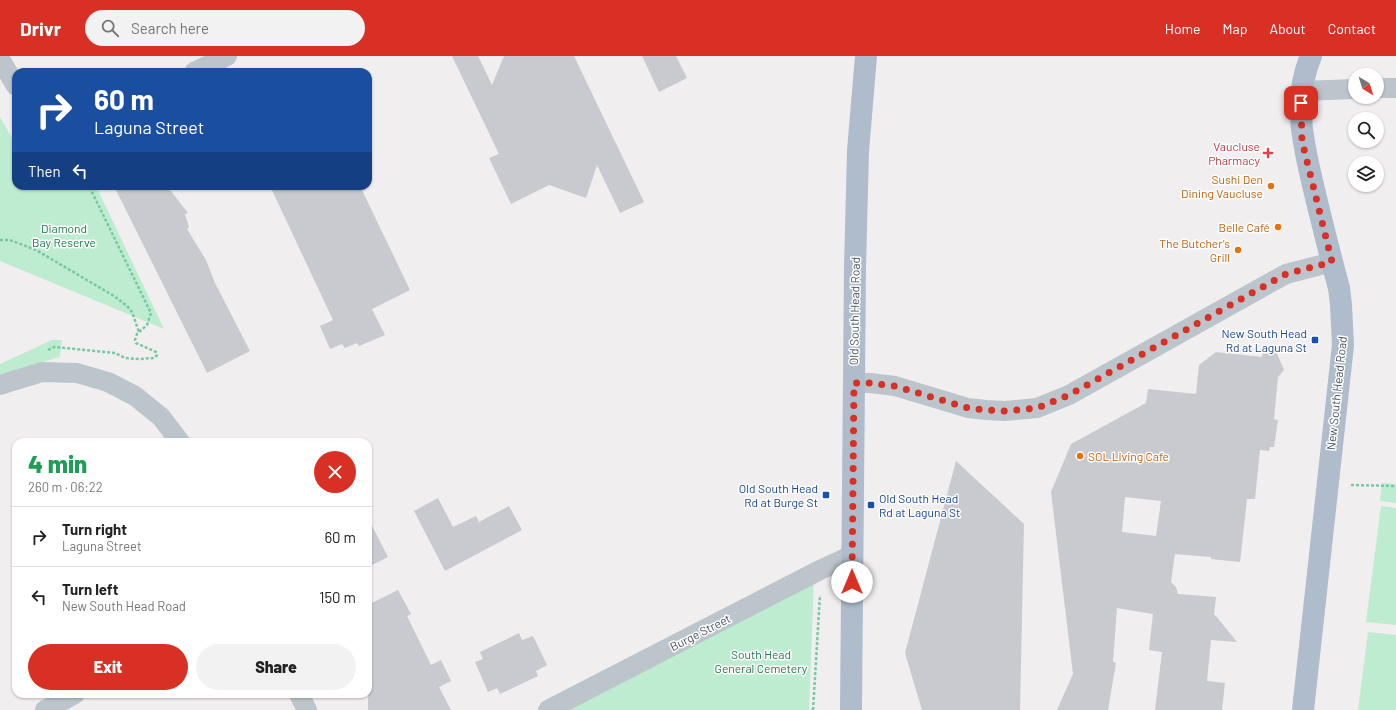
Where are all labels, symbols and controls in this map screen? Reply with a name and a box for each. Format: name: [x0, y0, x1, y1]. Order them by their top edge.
search box: [85, 10, 365, 46]
text: Drivr: [20, 17, 61, 40]
icon: search: [99, 17, 121, 39]
text: Search here: [131, 19, 209, 37]
text: Home: [1165, 20, 1201, 37]
text: Map: [1223, 20, 1247, 37]
text: About: [1269, 20, 1306, 37]
text: Contact: [1328, 20, 1376, 37]
north arrow: [1348, 68, 1384, 104]
map controls: [1348, 68, 1384, 192]
text: 60 m: [94, 82, 154, 116]
icon: right: [28, 84, 80, 136]
pin: [1284, 86, 1318, 120]
icon: arrive: [1290, 92, 1312, 114]
button: search: [1348, 112, 1384, 148]
text: Laguna Street: [94, 116, 204, 138]
place label: Vaucluse Pharmacy: [1208, 139, 1260, 167]
marker: Vaucluse Pharmacy: [1263, 148, 1273, 158]
button: layers: [1348, 156, 1384, 192]
icon: left: [69, 160, 91, 182]
text: Then: [28, 162, 61, 180]
place label: Sushi Den Dining Vaucluse: [1181, 172, 1263, 200]
marker: Sushi Den Dining Vaucluse: [1266, 181, 1276, 191]
place label: Belle Café: [1218, 220, 1270, 234]
park label: Diamond Bay Reserve: [32, 221, 96, 249]
marker: Belle Café: [1273, 222, 1283, 232]
place label: The Butcher's Grill: [1159, 236, 1230, 264]
marker: The Butcher's Grill: [1233, 245, 1243, 255]
street label: Old South Head Road: [846, 257, 862, 365]
place label: New South Head Rd at Laguna St: [1222, 326, 1307, 354]
marker: New South Head Rd at Laguna St: [1310, 335, 1320, 345]
street label: New South Head Road: [1323, 335, 1349, 451]
text: 4 min: [28, 449, 87, 478]
place label: SOL Living Cafe: [1088, 449, 1169, 463]
button: close: [314, 451, 356, 493]
marker: SOL Living Cafe: [1075, 451, 1085, 461]
text: 260 m · 06:22: [28, 479, 103, 495]
place label: Old South Head Rd at Burge St: [739, 481, 818, 509]
marker: Old South Head Rd at Burge St: [821, 490, 831, 500]
place label: Old South Head Rd at Laguna St: [879, 491, 960, 519]
marker: Old South Head Rd at Laguna St: [866, 500, 876, 510]
text: Turn right: [62, 520, 127, 538]
icon: right: [28, 526, 50, 548]
text: 60 m: [324, 528, 356, 546]
text: Laguna Street: [62, 538, 142, 554]
position arrow: [831, 561, 873, 603]
text: Turn left: [62, 580, 118, 598]
icon: left: [28, 586, 50, 608]
text: 150 m: [319, 588, 356, 606]
text: New South Head Road: [62, 598, 186, 614]
street label: Burge Street: [667, 611, 733, 653]
button: Exit: [28, 644, 188, 690]
button: Share: [196, 644, 356, 690]
park label: South Head General Cemetery: [715, 647, 808, 675]

